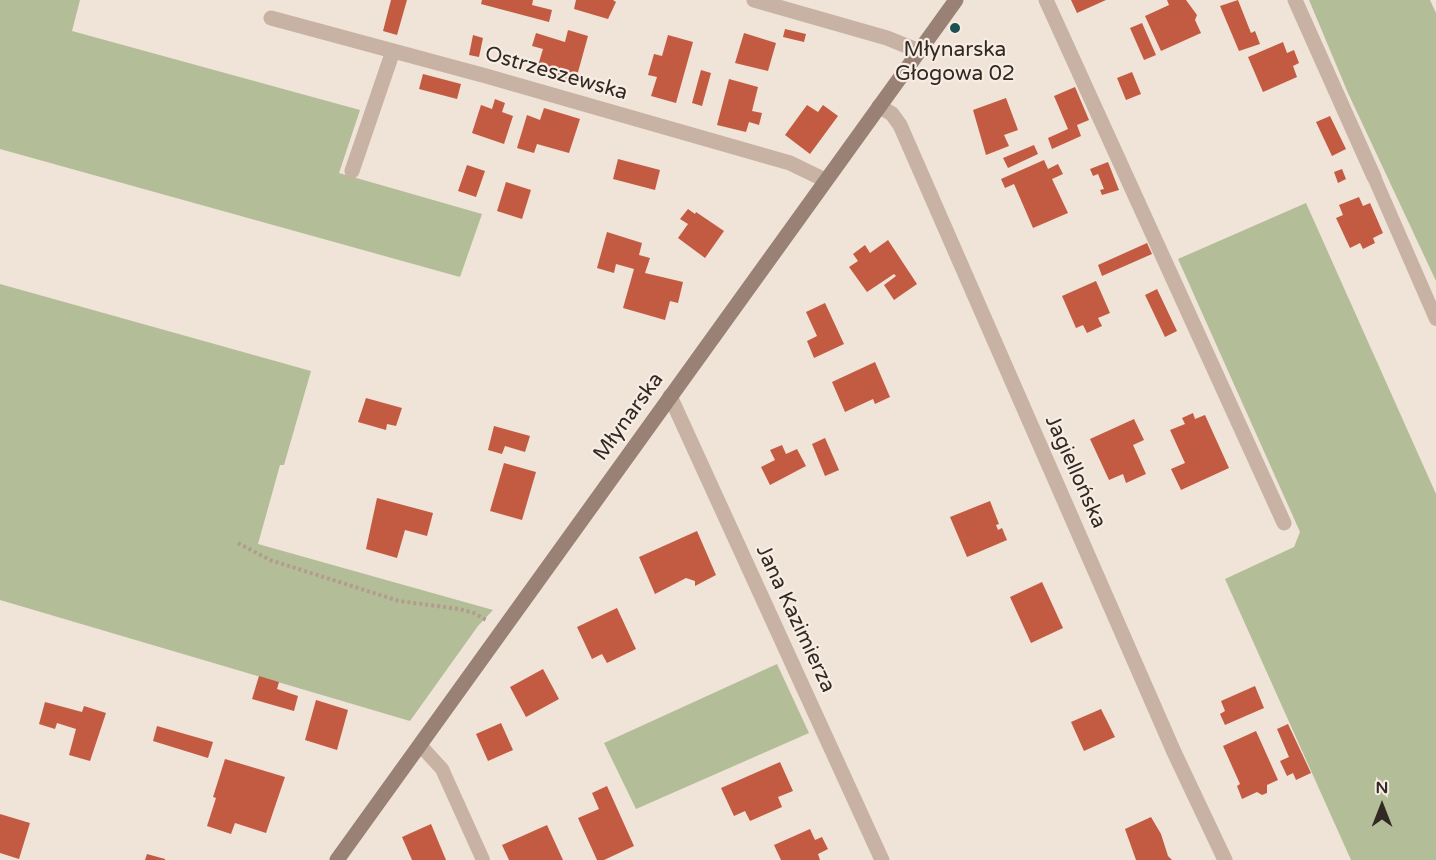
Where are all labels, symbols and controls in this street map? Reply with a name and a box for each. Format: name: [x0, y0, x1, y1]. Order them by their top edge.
marker: Młynarska Głogowa 02: [948, 21, 962, 35]
place label: Młynarska Głogowa 02: [895, 37, 1015, 87]
street label: Ostrzeszewska: [482, 42, 630, 106]
street label: Młynarska: [589, 368, 669, 466]
street label: Jagiellońska: [1039, 412, 1111, 532]
street label: Jana Kazimierza: [750, 541, 840, 697]
north arrow: [1352, 776, 1412, 836]
text: N: [1376, 778, 1388, 798]

